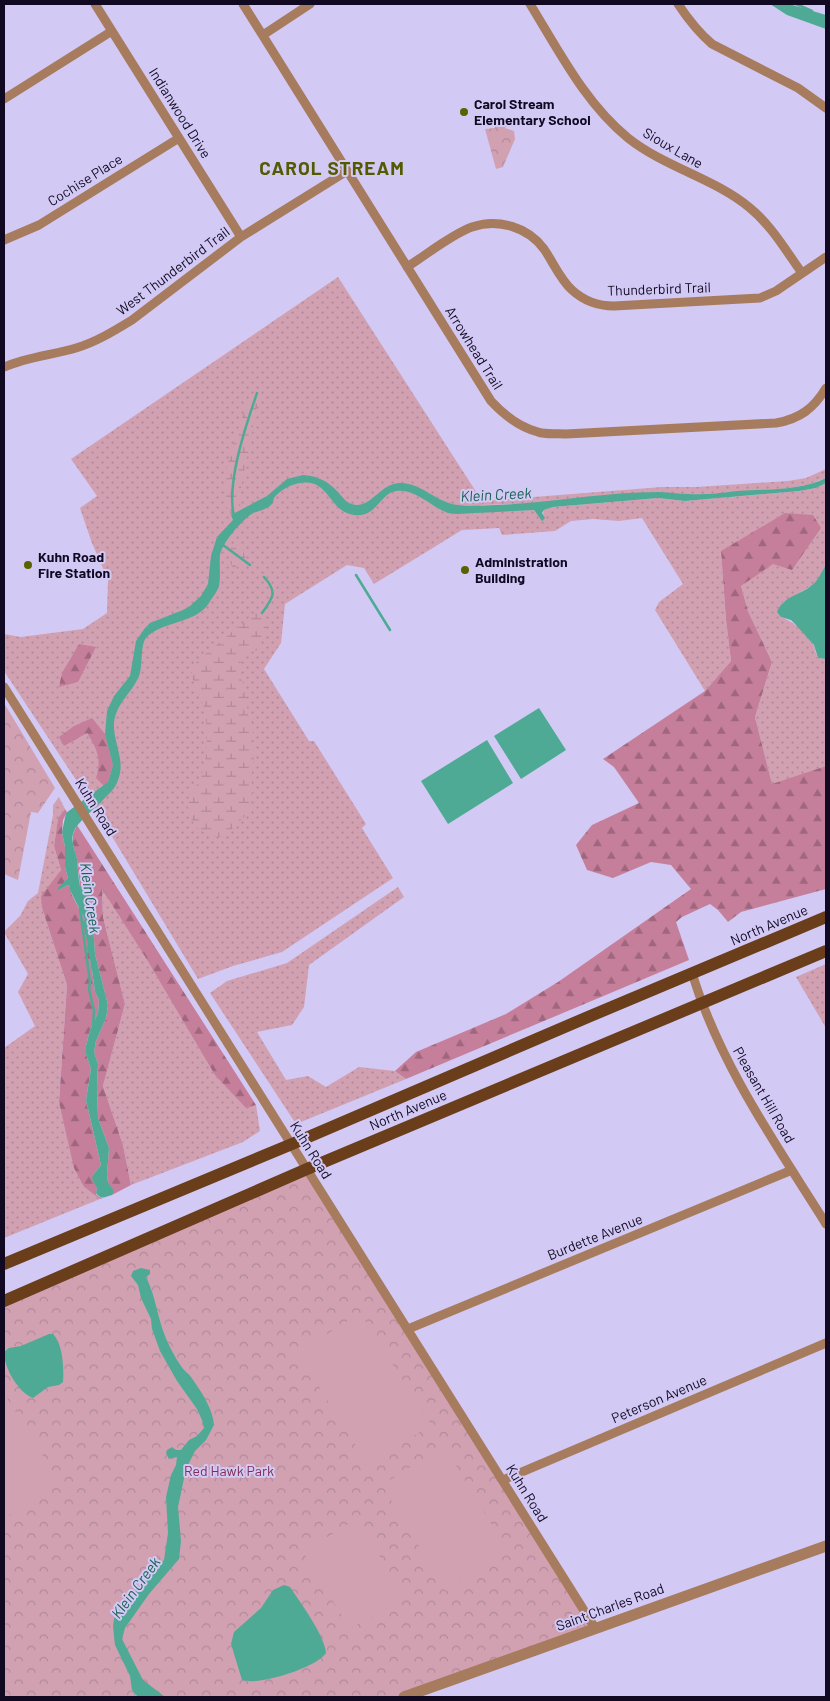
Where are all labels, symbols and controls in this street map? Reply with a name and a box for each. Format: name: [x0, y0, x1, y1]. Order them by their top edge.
street label: Indianwood Drive: [146, 64, 215, 161]
place label: Carol Stream Elementary School: [474, 95, 591, 128]
marker: Carol Stream Elementary School: [458, 106, 470, 118]
street label: Sioux Lane: [640, 124, 706, 172]
street label: Cochise Place: [44, 150, 125, 209]
district label: CAROL STREAM: [259, 156, 405, 179]
street label: West Thunderbird Trail: [113, 223, 233, 319]
street label: Thunderbird Trail: [607, 278, 711, 299]
street label: Arrowhead Trail: [442, 303, 507, 392]
water label: Klein Creek: [460, 483, 533, 505]
place label: Kuhn Road Fire Station: [38, 548, 110, 581]
place label: Administration Building: [475, 553, 568, 586]
marker: Kuhn Road Fire Station: [22, 559, 34, 571]
marker: Administration Building: [459, 564, 471, 576]
street label: Kuhn Road: [72, 775, 121, 839]
water label: Klein Creek: [77, 861, 105, 935]
street label: North Avenue: [728, 901, 810, 948]
street label: Pleasant Hill Road: [730, 1044, 799, 1146]
street label: North Avenue: [367, 1086, 449, 1133]
street label: Kuhn Road: [287, 1118, 336, 1182]
street label: Burdette Avenue: [545, 1210, 645, 1263]
street label: Peterson Avenue: [609, 1371, 709, 1426]
street label: Kuhn Road: [503, 1461, 552, 1525]
park label: Red Hawk Park: [184, 1462, 274, 1479]
water label: Klein Creek: [107, 1553, 164, 1622]
street label: Saint Charles Road: [554, 1579, 666, 1634]

